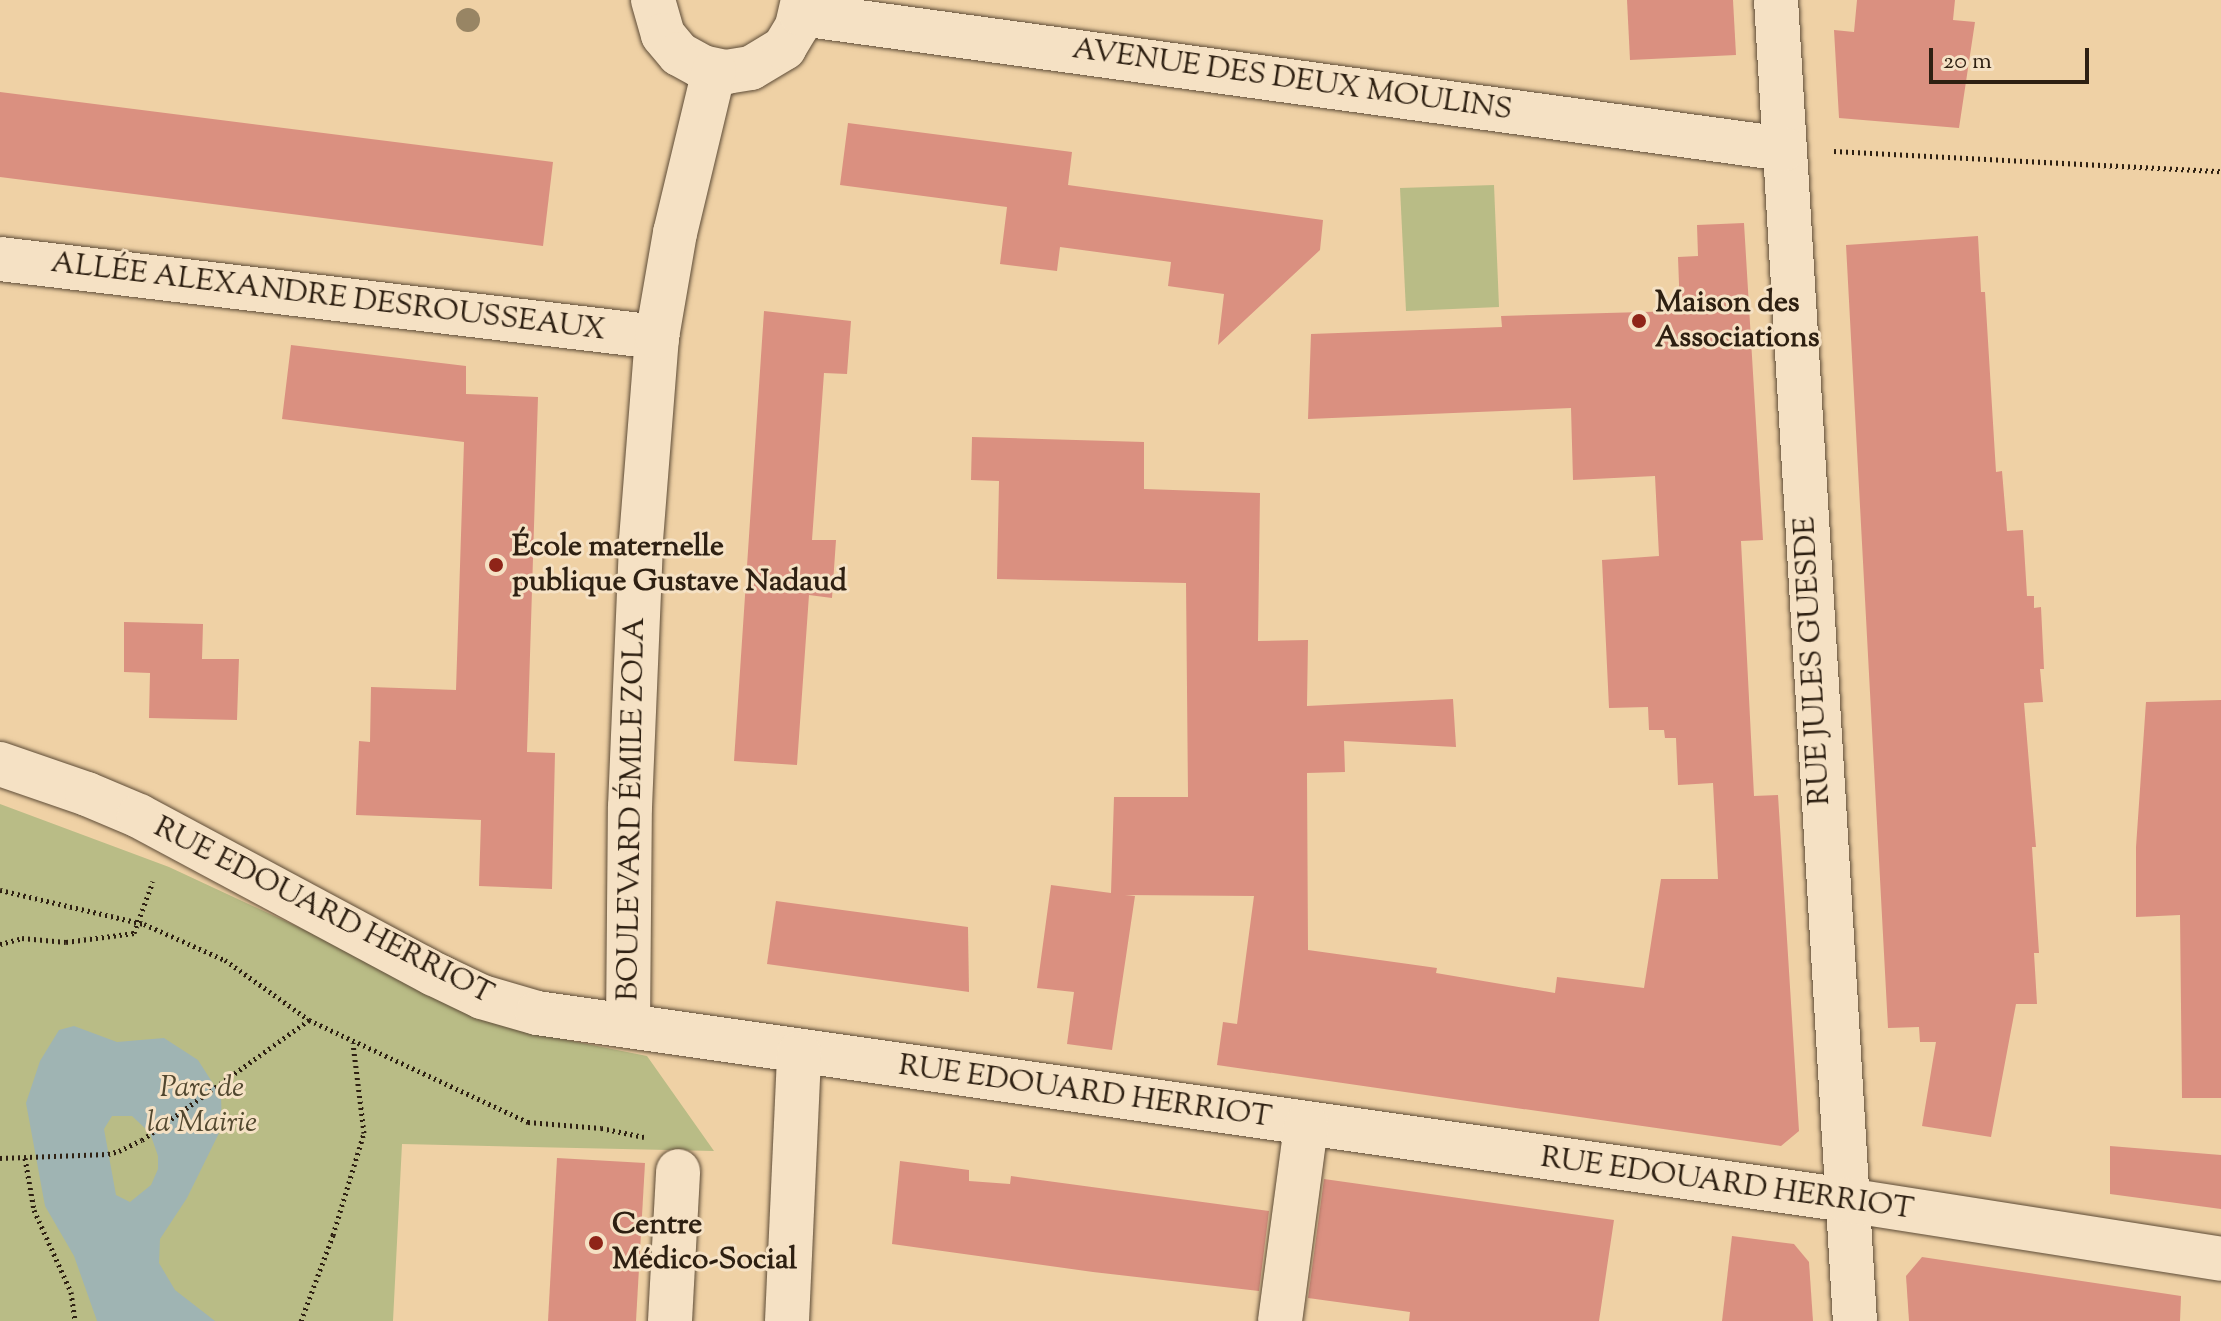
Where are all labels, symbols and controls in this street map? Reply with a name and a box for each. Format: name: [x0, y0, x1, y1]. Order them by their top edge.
street label: AVENUE DES DEUX MOULINS: [1070, 32, 1514, 130]
scale bar: [1933, 32, 2093, 82]
text: 20 m: [1943, 45, 1992, 79]
street label: ALLÉE ALEXANDRE DESROUSSEAUX: [49, 246, 607, 350]
place label: Maison des Associations: [1655, 286, 1820, 356]
marker: Maison des Associations: [1630, 312, 1648, 330]
street label: RUE JULES GUESDE: [1788, 516, 1840, 806]
place label: École maternelle publique Gustave Nadaud: [512, 530, 847, 600]
marker: École maternelle publique Gustave Nadaud: [487, 556, 505, 574]
street label: BOULEVARD ÉMILE ZOLA: [612, 617, 654, 1001]
street label: RUE EDOUARD HERRIOT: [147, 811, 499, 1013]
street label: RUE EDOUARD HERRIOT: [896, 1049, 1274, 1137]
park label: Parc de la Mairie: [147, 1071, 257, 1142]
street label: RUE EDOUARD HERRIOT: [1538, 1141, 1916, 1229]
place label: Centre Médico-Social: [612, 1208, 797, 1278]
marker: Centre Médico-Social: [587, 1234, 605, 1252]

